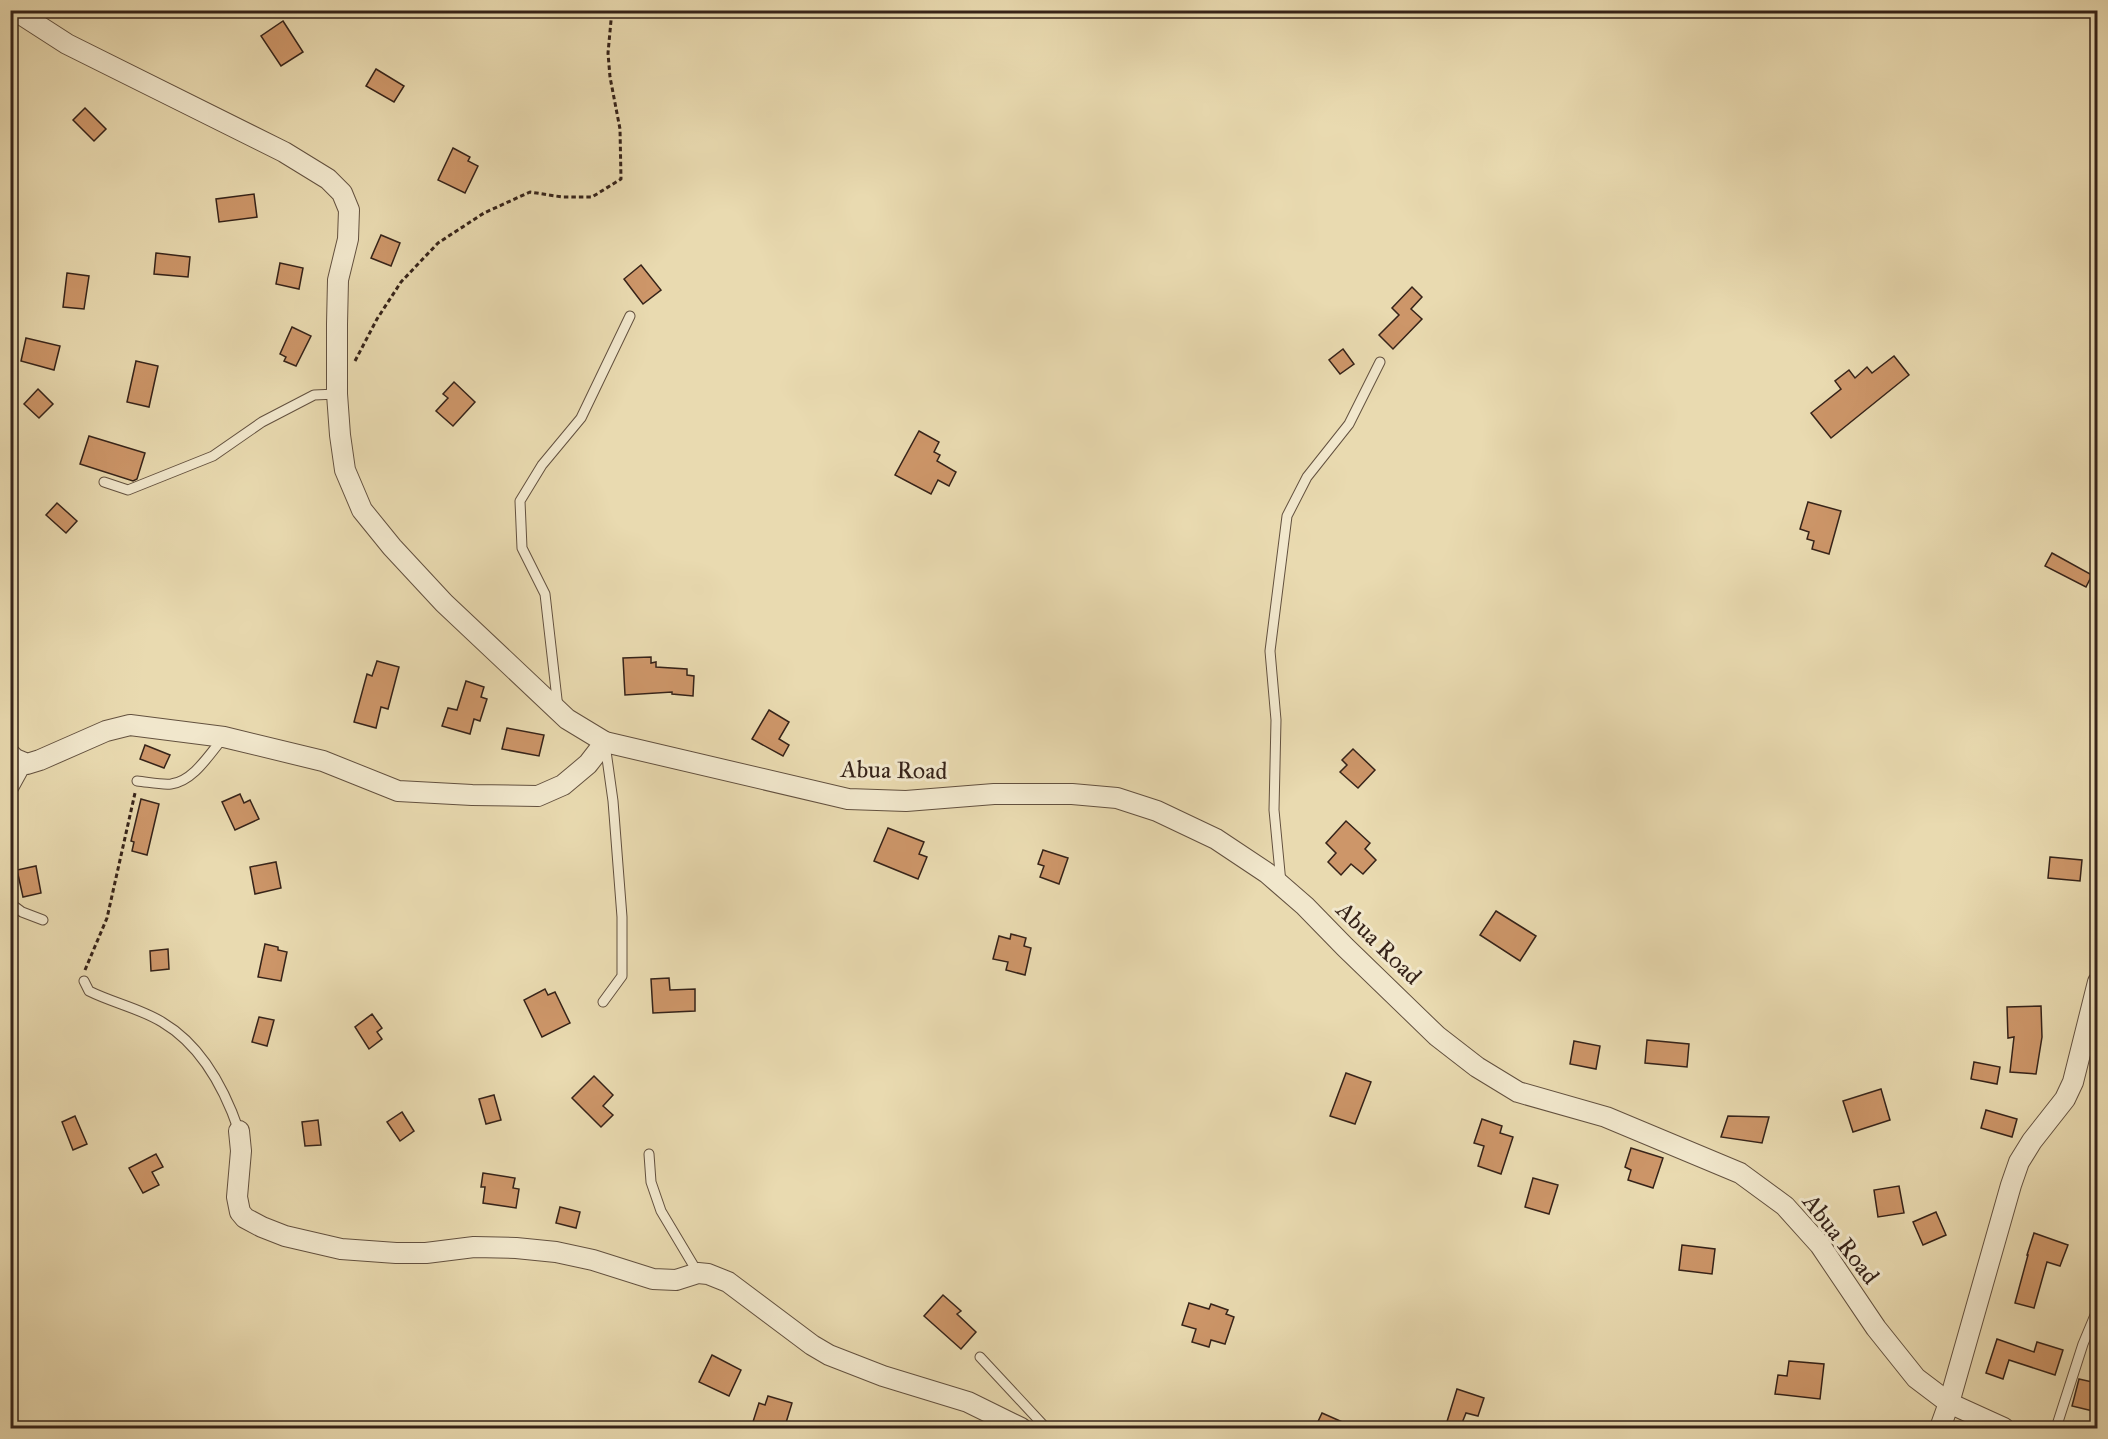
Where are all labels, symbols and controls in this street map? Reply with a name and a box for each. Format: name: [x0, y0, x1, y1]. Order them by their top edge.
street label: Abua Road: [839, 754, 948, 786]
street label: Abua Road: [1329, 894, 1428, 991]
street label: Abua Road: [1796, 1187, 1886, 1290]

